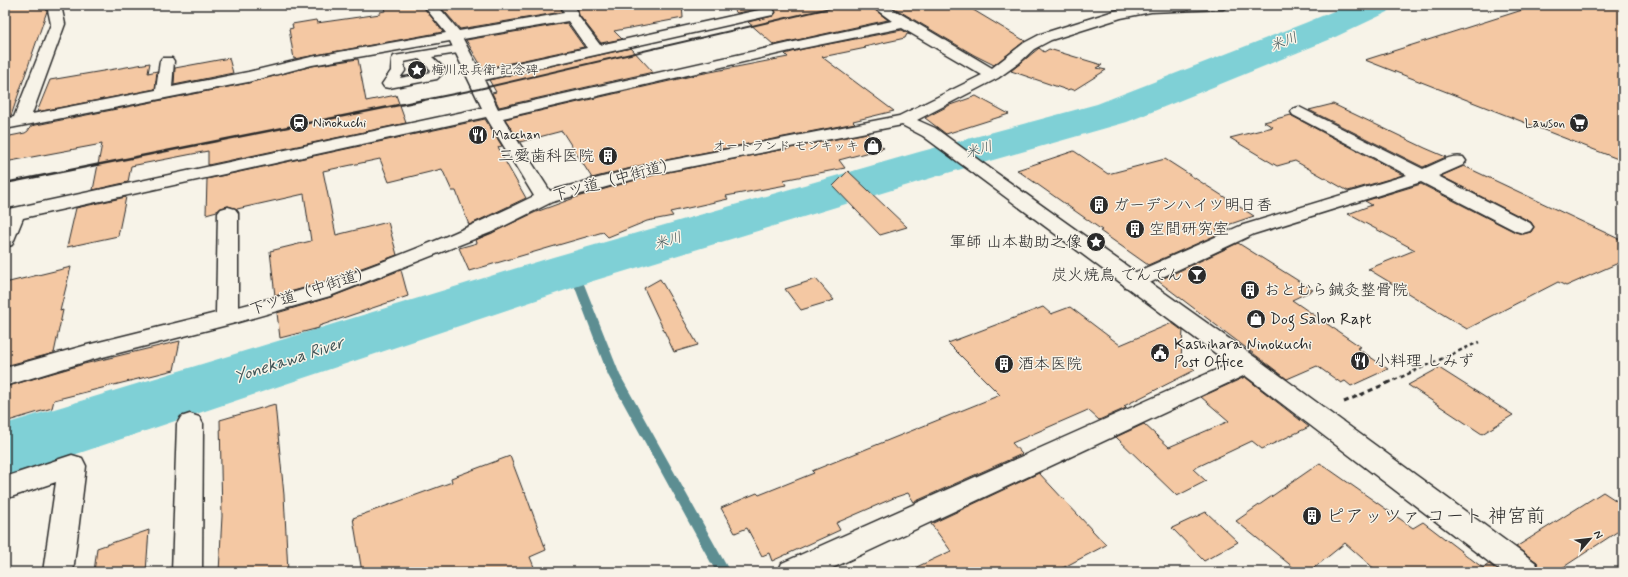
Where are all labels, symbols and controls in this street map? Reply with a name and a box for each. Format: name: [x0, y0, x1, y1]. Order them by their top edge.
water label: 米川: [1268, 28, 1300, 56]
place icon: 梅川忠兵衛 記念碑: [406, 59, 428, 81]
place label: 梅川忠兵衛 記念碑: [431, 62, 539, 79]
station icon: Ninokuchi: [288, 112, 310, 134]
supermarket icon: Lawson: [1568, 112, 1590, 134]
place label: Ninokuchi: [313, 115, 366, 132]
place label: Lawson: [1525, 115, 1565, 132]
restaurant icon: Macchan: [467, 124, 489, 146]
place label: Macchan: [492, 127, 541, 144]
shop icon: オートランド モンキッキ: [862, 135, 884, 157]
water label: 米川: [963, 137, 995, 163]
place label: オートランド モンキッキ: [712, 138, 859, 155]
building icon: 三愛歯科医院: [597, 145, 619, 167]
place label: 三愛歯科医院: [498, 146, 594, 167]
street label: 下ツ道（中街道）: [550, 153, 680, 207]
building icon: ガーデンハイツ明日香: [1088, 194, 1110, 216]
place label: ガーデンハイツ明日香: [1113, 195, 1272, 216]
building icon: 空間研究室: [1124, 218, 1146, 240]
place label: 空間研究室: [1149, 219, 1229, 240]
water label: 米川: [652, 228, 684, 254]
place icon: 軍師 山本勘助之像: [1085, 231, 1107, 253]
place label: 軍師 山本勘助之像: [950, 232, 1082, 253]
street label: 下ツ道（中街道）: [247, 261, 375, 321]
bar icon: 炭火焼鳥 でんでん: [1186, 264, 1208, 286]
place label: 炭火焼鳥 でんでん: [1051, 265, 1183, 286]
building icon: おとむら鍼灸整骨院: [1239, 279, 1261, 301]
place label: おとむら鍼灸整骨院: [1264, 280, 1408, 301]
shop icon: Dog Salon Rapt: [1245, 308, 1267, 330]
place label: Dog Salon Rapt: [1270, 309, 1372, 331]
water label: Yonekawa River: [231, 331, 348, 388]
place label: Kashihara Ninokuchi Post Office: [1174, 334, 1312, 373]
public building icon: Kashihara Ninokuchi Post Office: [1149, 342, 1171, 364]
restaurant icon: 小料理 しみず: [1349, 350, 1371, 372]
place label: 小料理 しみず: [1374, 351, 1474, 372]
building icon: 酒本医院: [993, 353, 1015, 375]
place label: 酒本医院: [1018, 354, 1082, 375]
place label: ピアッツァ コート 神宮前: [1326, 504, 1545, 529]
building icon: ピアッツァ コート 神宮前: [1301, 505, 1323, 527]
north arrow: [1570, 519, 1610, 559]
text: N: [1590, 528, 1606, 541]

